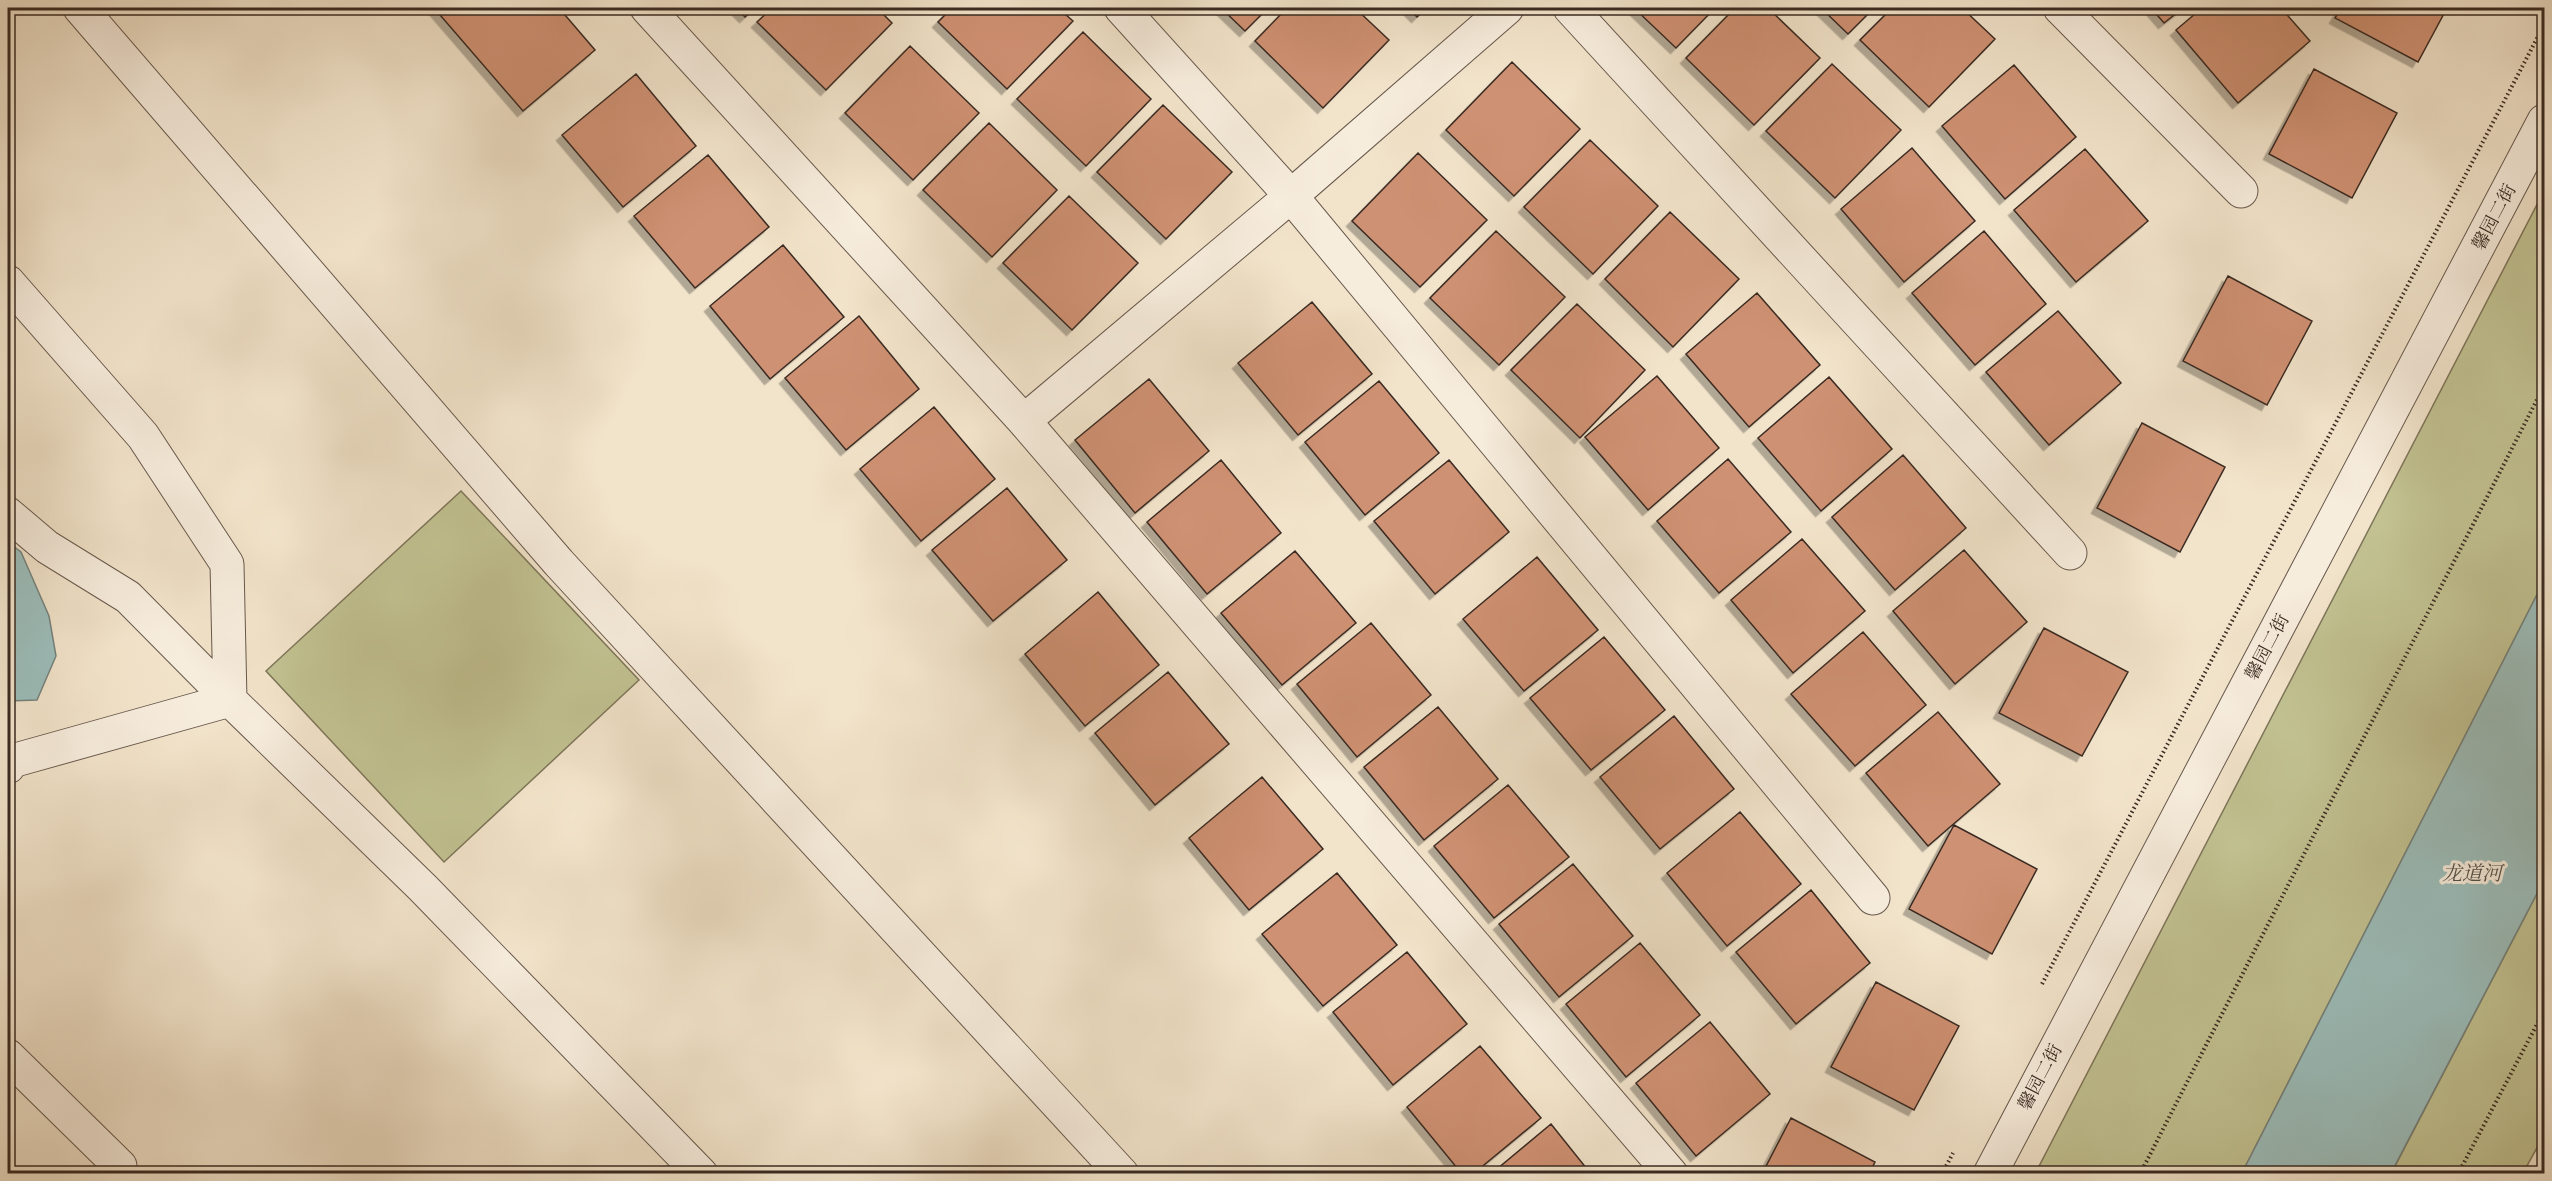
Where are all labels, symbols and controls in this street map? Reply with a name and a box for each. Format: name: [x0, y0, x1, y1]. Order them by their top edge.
street label: 馨园二街: [2467, 180, 2520, 253]
street label: 馨园二街: [2240, 610, 2293, 683]
water label: 龙道河: [2442, 863, 2505, 885]
street label: 馨园二街: [2013, 1040, 2066, 1113]

